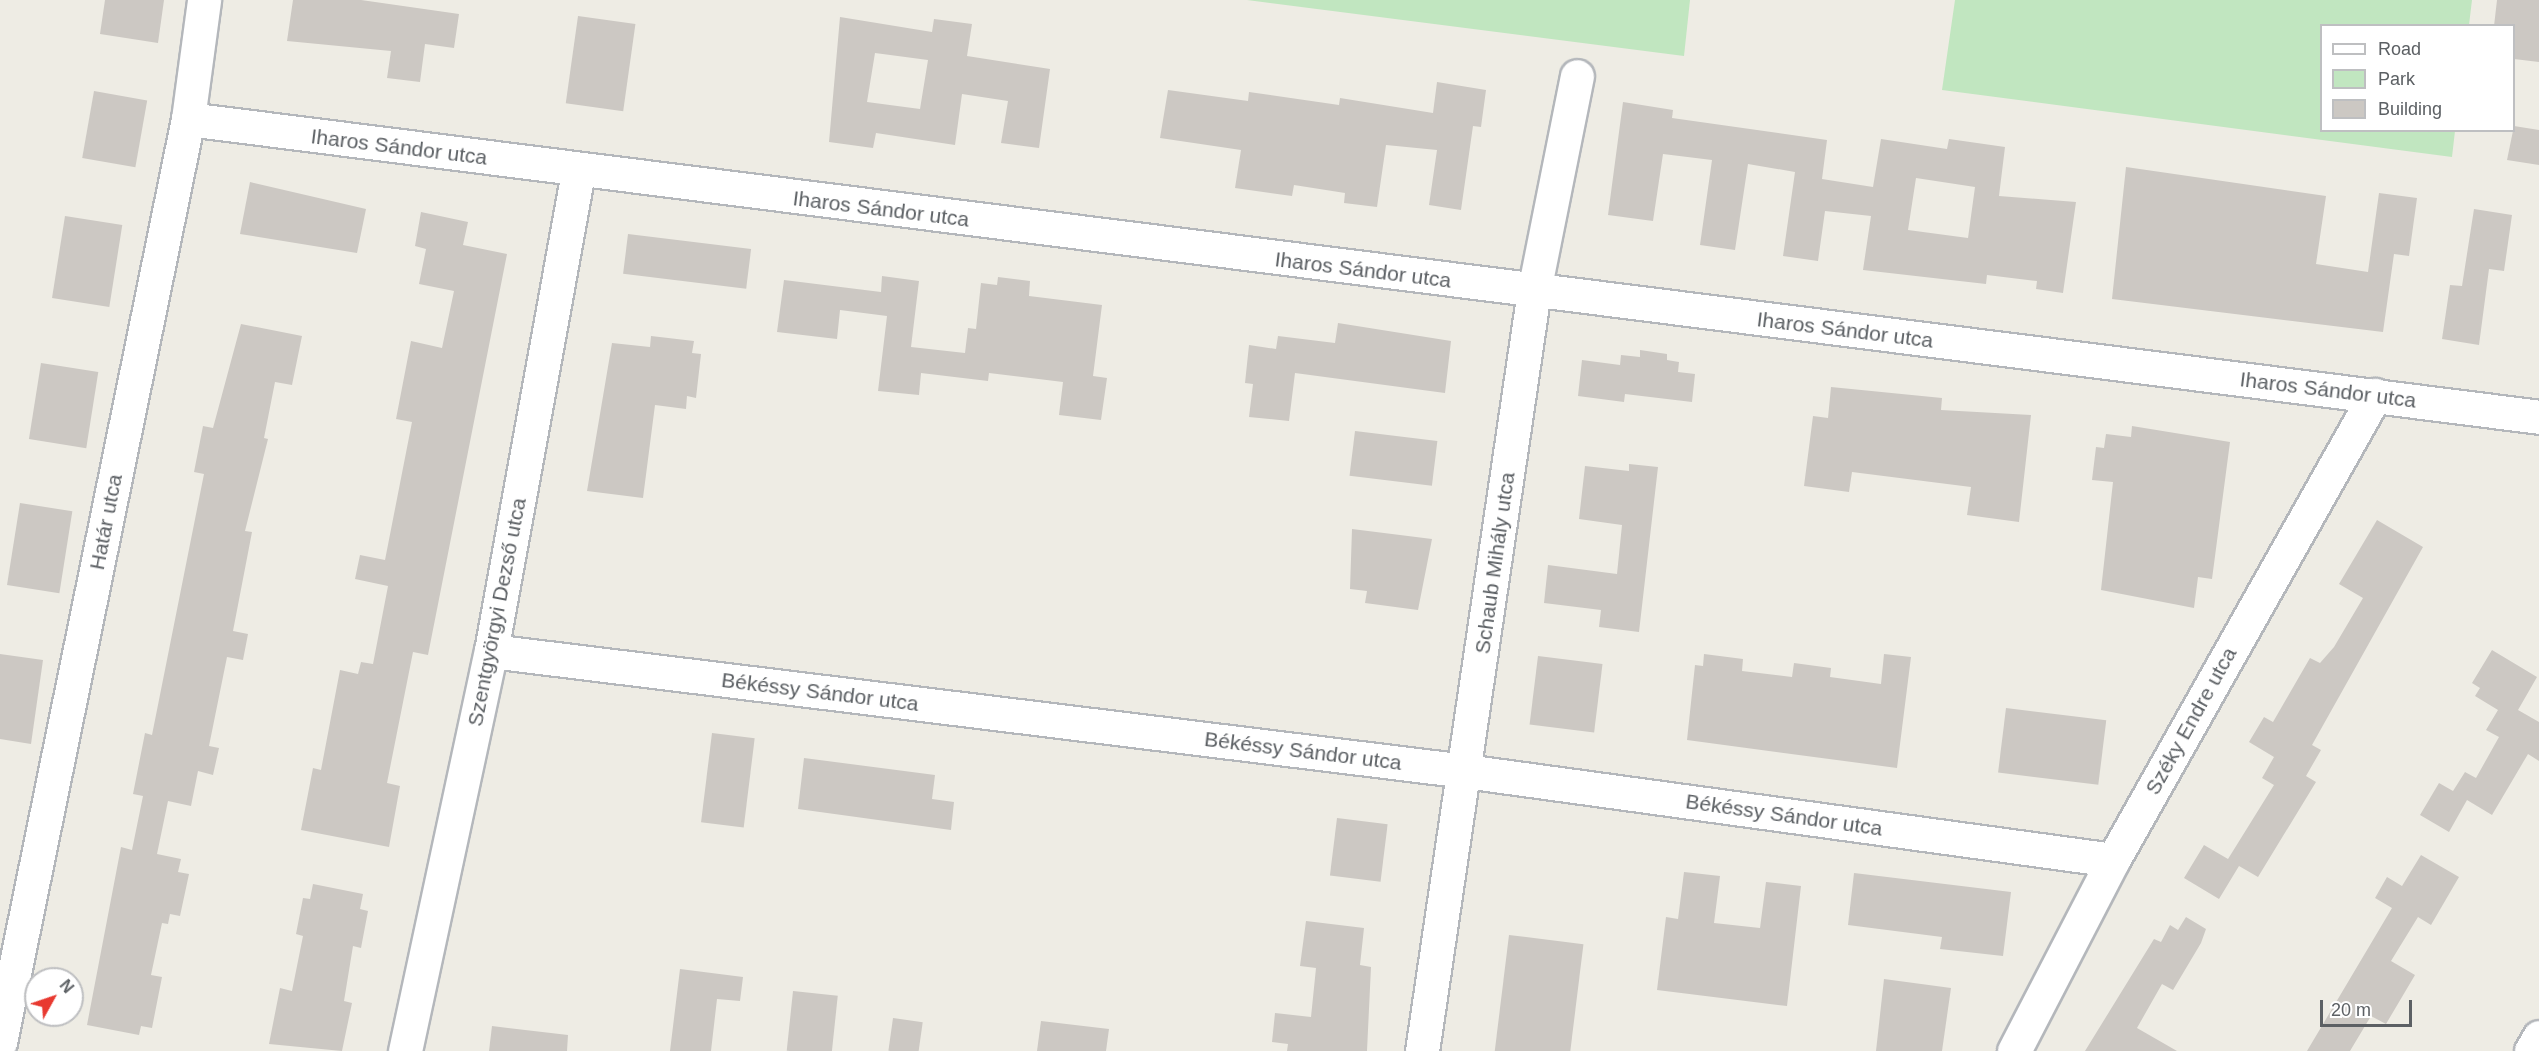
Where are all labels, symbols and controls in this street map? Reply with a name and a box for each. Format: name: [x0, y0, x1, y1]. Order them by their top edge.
legend: [2320, 24, 2515, 132]
text: Road: [2378, 39, 2421, 59]
text: Park: [2378, 69, 2415, 89]
text: Building: [2378, 99, 2442, 119]
street label: Iharos Sándor utca: [309, 124, 489, 170]
street label: Iharos Sándor utca: [791, 186, 971, 232]
street label: Iharos Sándor utca: [1273, 247, 1453, 293]
street label: Iharos Sándor utca: [1755, 307, 1935, 353]
street label: Iharos Sándor utca: [2238, 367, 2418, 413]
street label: Schaub Mihály utca: [1470, 471, 1520, 655]
street label: Határ utca: [84, 472, 128, 572]
street label: Szentgyörgyi Dezső utca: [462, 496, 532, 728]
street label: Széky Endre utca: [2140, 643, 2242, 799]
street label: Békéssy Sándor utca: [720, 667, 920, 717]
street label: Békéssy Sándor utca: [1203, 726, 1403, 776]
street label: Békéssy Sándor utca: [1684, 789, 1884, 841]
north arrow: [24, 967, 84, 1027]
text: N: [56, 977, 77, 996]
scale bar: [2323, 988, 2414, 1026]
text: 20 m: [2331, 1000, 2371, 1020]

